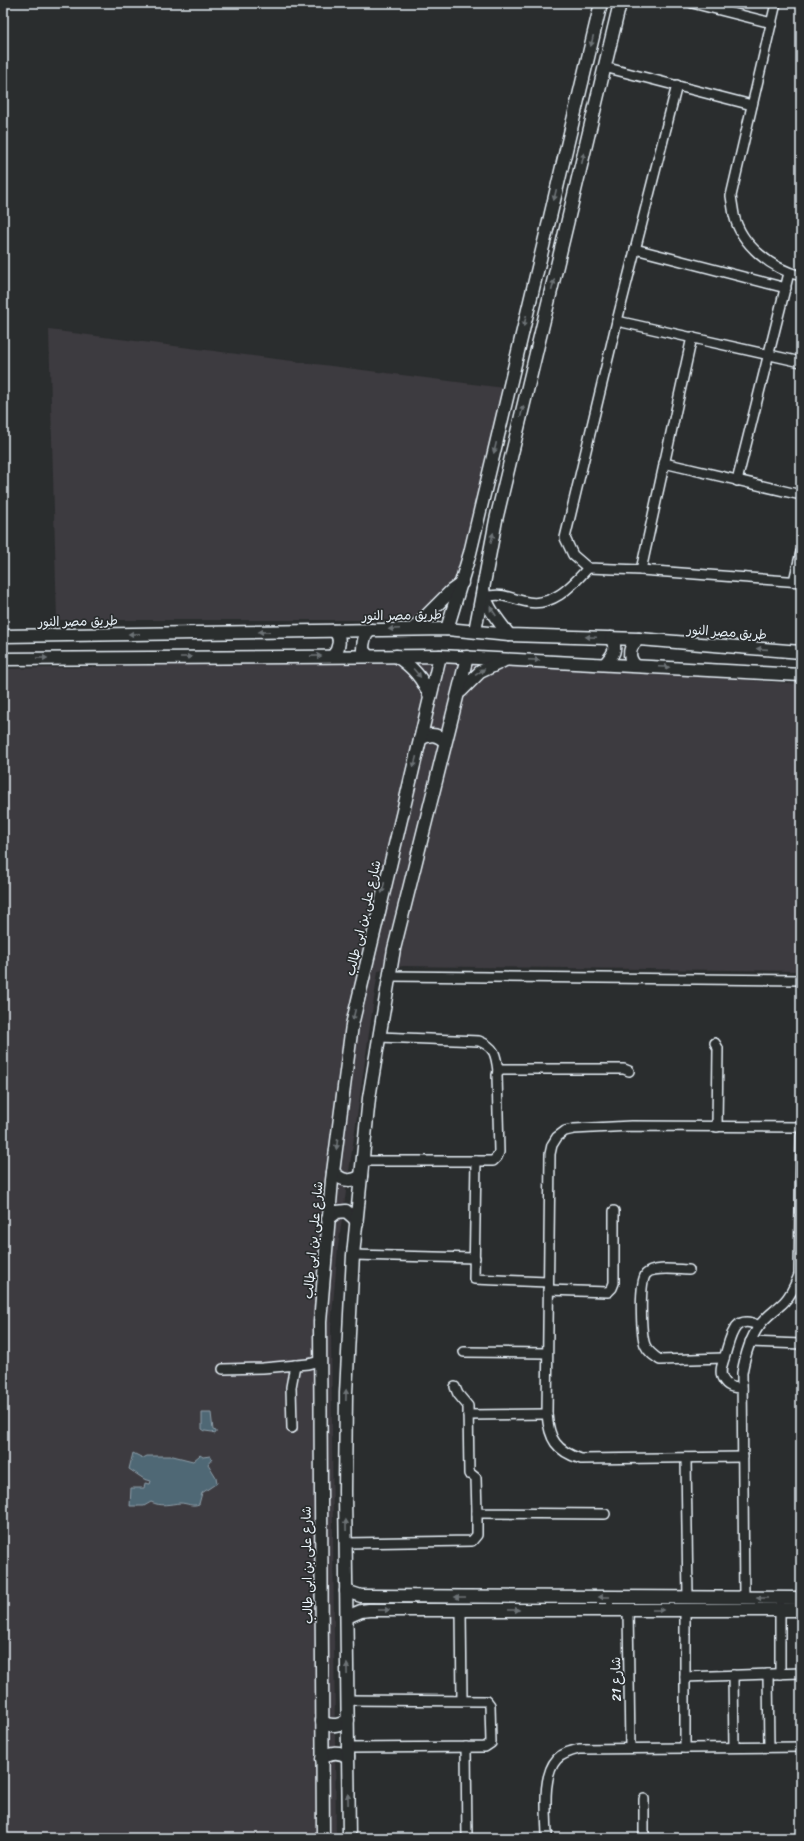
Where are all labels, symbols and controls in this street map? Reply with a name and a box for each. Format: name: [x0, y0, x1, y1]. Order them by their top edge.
one-way arrow: [588, 35, 594, 47]
one-way arrow: [580, 152, 586, 165]
one-way arrow: [552, 189, 558, 201]
one-way arrow: [550, 279, 556, 291]
one-way arrow: [522, 315, 528, 327]
one-way arrow: [520, 405, 526, 417]
one-way arrow: [492, 442, 498, 454]
one-way arrow: [490, 531, 496, 544]
street label: طريق مصر النور: [361, 603, 442, 627]
one-way arrow: [489, 606, 497, 617]
street label: طريق مصر النور: [37, 609, 118, 633]
street label: طريق مصر النور: [685, 618, 768, 646]
one-way arrow: [387, 626, 400, 632]
one-way arrow: [257, 629, 270, 635]
one-way arrow: [127, 631, 140, 637]
one-way arrow: [584, 634, 597, 640]
one-way arrow: [756, 645, 768, 652]
one-way arrow: [310, 653, 322, 660]
one-way arrow: [180, 654, 192, 661]
one-way arrow: [36, 655, 49, 661]
one-way arrow: [528, 657, 540, 664]
one-way arrow: [658, 664, 671, 670]
one-way arrow: [412, 668, 421, 679]
one-way arrow: [475, 668, 486, 676]
one-way arrow: [411, 756, 417, 768]
street label: شارع على بن ابى طالب: [339, 858, 387, 978]
one-way arrow: [380, 882, 386, 895]
one-way arrow: [351, 1009, 357, 1021]
one-way arrow: [334, 1138, 340, 1150]
street label: شارع على بن ابى طالب: [296, 1180, 330, 1300]
one-way arrow: [343, 1388, 349, 1401]
street label: شارع على بن ابى طالب: [294, 1506, 320, 1624]
one-way arrow: [342, 1519, 349, 1531]
one-way arrow: [453, 1594, 466, 1600]
one-way arrow: [597, 1594, 610, 1600]
one-way arrow: [755, 1595, 768, 1601]
one-way arrow: [378, 1607, 391, 1613]
one-way arrow: [508, 1607, 521, 1613]
one-way arrow: [652, 1607, 665, 1613]
street label: شارع 21: [604, 1657, 628, 1701]
one-way arrow: [344, 1662, 350, 1675]
one-way arrow: [345, 1792, 351, 1805]

